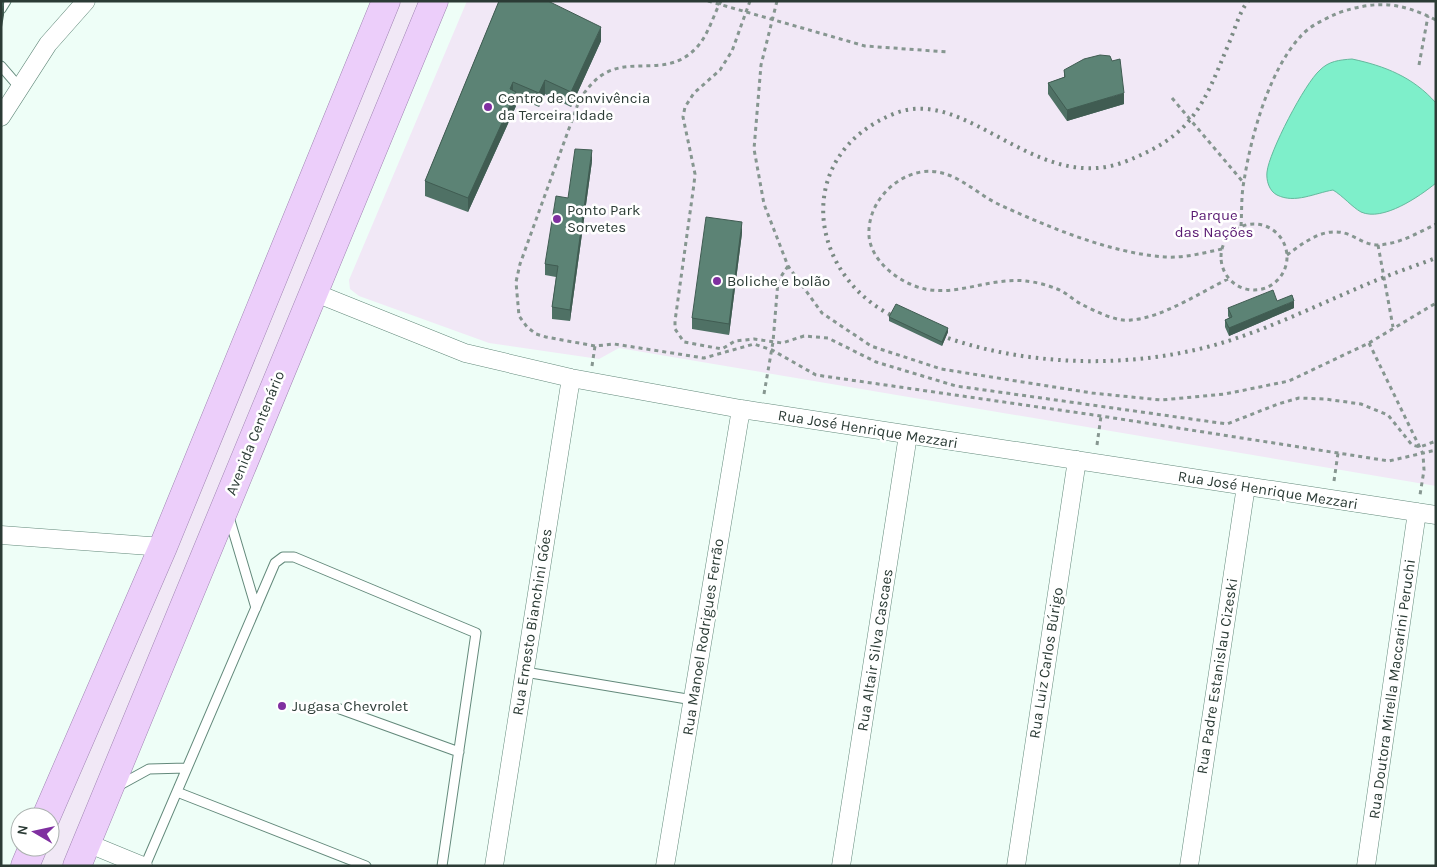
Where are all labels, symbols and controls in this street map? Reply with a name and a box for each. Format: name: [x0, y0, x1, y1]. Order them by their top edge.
place label: Centro de Convivência da Terceira Idade: [498, 89, 650, 124]
marker: Centro de Convivência da Terceira Idade: [482, 101, 494, 113]
place label: Ponto Park Sorvetes: [567, 201, 640, 236]
park label: Parque das Nações: [1175, 206, 1253, 241]
marker: Ponto Park Sorvetes: [551, 213, 563, 225]
place label: Boliche e bolão: [727, 272, 830, 290]
marker: Boliche e bolão: [711, 275, 723, 287]
street label: Avenida Centenário: [222, 368, 288, 498]
street label: Rua José Henrique Mezzari: [777, 406, 959, 452]
street label: Rua José Henrique Mezzari: [1177, 467, 1359, 513]
street label: Rua Ernesto Bianchini Góes: [508, 527, 556, 717]
street label: Rua Manoel Rodrigues Ferrão: [679, 537, 727, 737]
street label: Rua Doutora Mirella Maccarini Peruchi: [1365, 558, 1419, 820]
street label: Rua Altair Silva Cascaes: [853, 567, 897, 733]
street label: Rua Padre Estanislau Cizeski: [1193, 577, 1241, 775]
street label: Rua Luiz Carlos Búrigo: [1025, 586, 1067, 740]
place label: Jugasa Chevrolet: [292, 697, 409, 715]
marker: Jugasa Chevrolet: [276, 700, 288, 712]
north arrow: [10, 807, 60, 857]
text: N: [13, 824, 32, 836]

